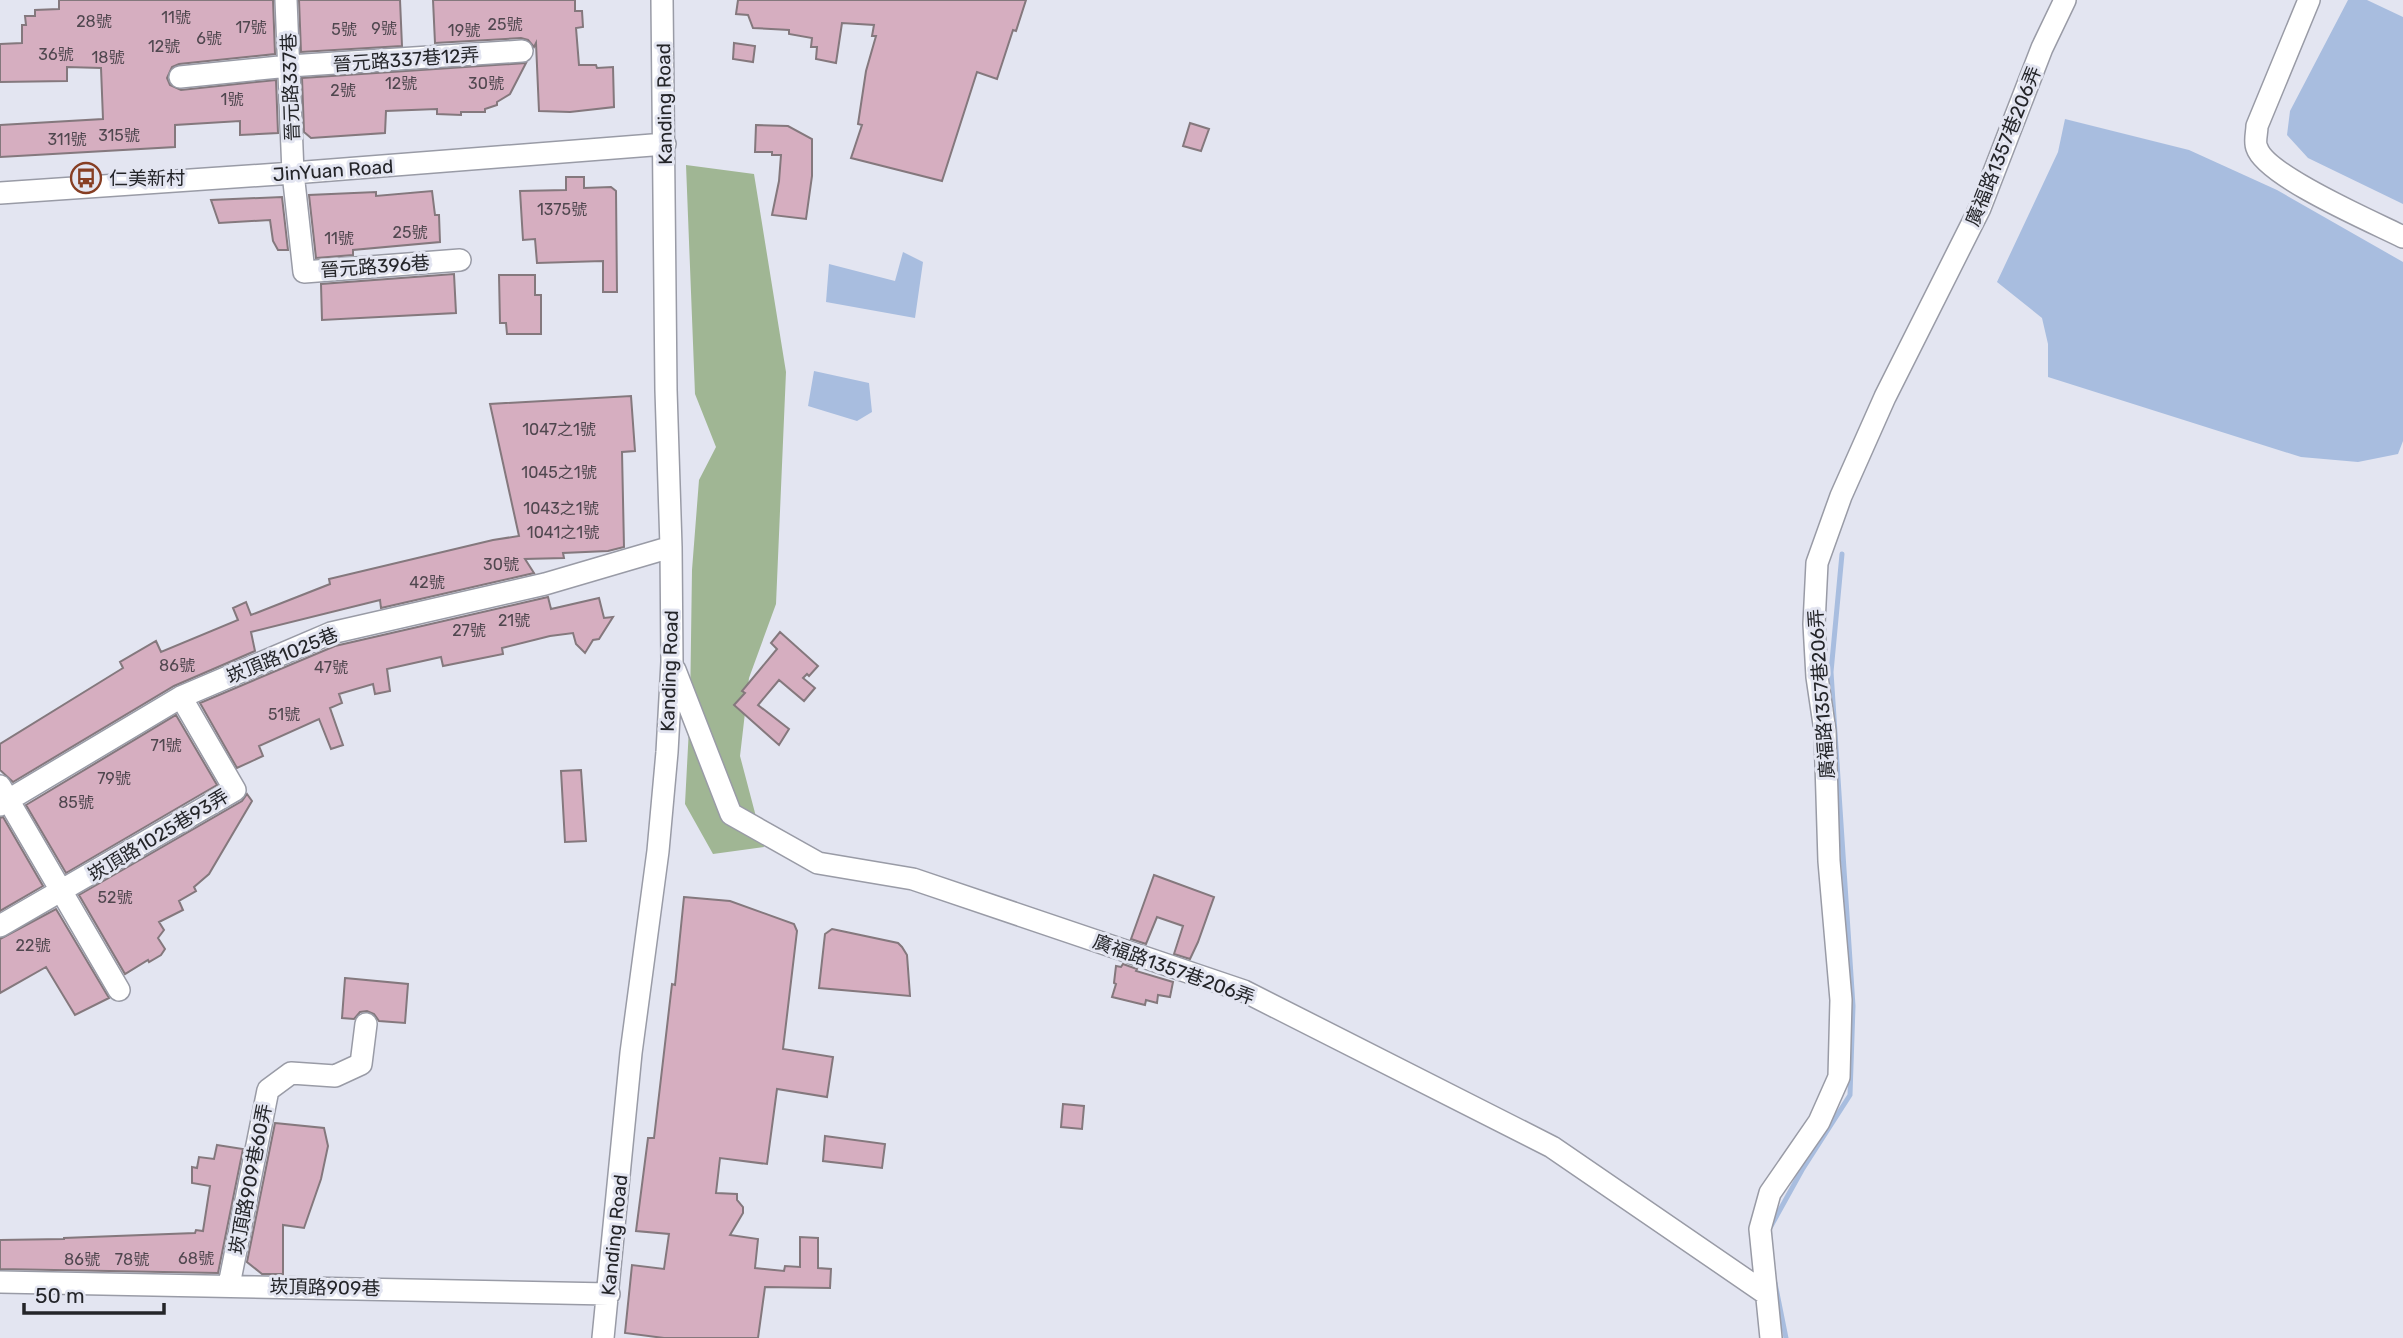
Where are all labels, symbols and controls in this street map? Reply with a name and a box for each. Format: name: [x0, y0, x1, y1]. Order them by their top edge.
house number: 11號: [161, 8, 191, 27]
house number: 28號: [76, 12, 112, 31]
house number: 25號: [488, 15, 522, 34]
house number: 17號: [235, 18, 267, 37]
house number: 9號: [371, 19, 397, 38]
house number: 5號: [331, 20, 357, 39]
house number: 19號: [448, 21, 480, 40]
house number: 6號: [196, 29, 222, 48]
street label: 晉元路337巷: [277, 32, 304, 142]
house number: 12號: [148, 37, 180, 56]
street label: 晉元路337巷12弄: [332, 43, 480, 76]
street label: Kanding Road: [652, 43, 677, 165]
house number: 36號: [38, 45, 74, 64]
house number: 18號: [91, 48, 125, 67]
street label: 廣福路1357巷206弄: [1961, 63, 2046, 229]
house number: 12號: [385, 74, 417, 93]
house number: 30號: [468, 74, 504, 93]
house number: 2號: [330, 81, 356, 100]
house number: 1號: [221, 90, 243, 109]
house number: 315號: [98, 126, 140, 145]
house number: 311號: [47, 130, 87, 149]
street label: JinYuan Road: [272, 155, 394, 186]
bus stop icon: 仁美新村: [69, 161, 103, 195]
place label: 仁美新村: [109, 167, 185, 190]
house number: 1375號: [537, 200, 587, 219]
house number: 25號: [393, 223, 427, 242]
house number: 11號: [324, 229, 354, 248]
street label: 晉元路396巷: [319, 251, 431, 282]
house number: 1047之1號: [522, 420, 596, 439]
house number: 1045之1號: [521, 463, 597, 482]
house number: 1043之1號: [523, 499, 599, 518]
house number: 1041之1號: [527, 523, 599, 542]
house number: 30號: [483, 555, 519, 574]
house number: 42號: [409, 573, 445, 592]
street label: 廣福路1357巷206弄: [1804, 608, 1839, 780]
street label: Kanding Road: [656, 610, 683, 732]
house number: 21號: [498, 611, 530, 630]
house number: 27號: [452, 621, 486, 640]
street label: 崁頂路1025巷: [223, 623, 341, 688]
house number: 86號: [159, 656, 195, 675]
house number: 47號: [314, 658, 348, 677]
house number: 51號: [268, 705, 300, 724]
house number: 71號: [150, 736, 182, 755]
house number: 79號: [97, 769, 131, 788]
street label: 崁頂路1025巷93弄: [84, 784, 233, 886]
house number: 85號: [58, 793, 94, 812]
house number: 52號: [98, 888, 132, 907]
street label: 廣福路1357巷206弄: [1090, 930, 1258, 1009]
house number: 22號: [16, 936, 50, 955]
street label: 崁頂路909巷60弄: [225, 1102, 276, 1256]
street label: Kanding Road: [597, 1173, 632, 1297]
house number: 68號: [178, 1249, 214, 1268]
house number: 86號: [64, 1250, 100, 1269]
house number: 78號: [115, 1250, 149, 1269]
scale bar: [24, 1272, 164, 1316]
street label: 崁頂路909巷: [269, 1275, 380, 1300]
text: 50 m: [35, 1283, 85, 1308]

